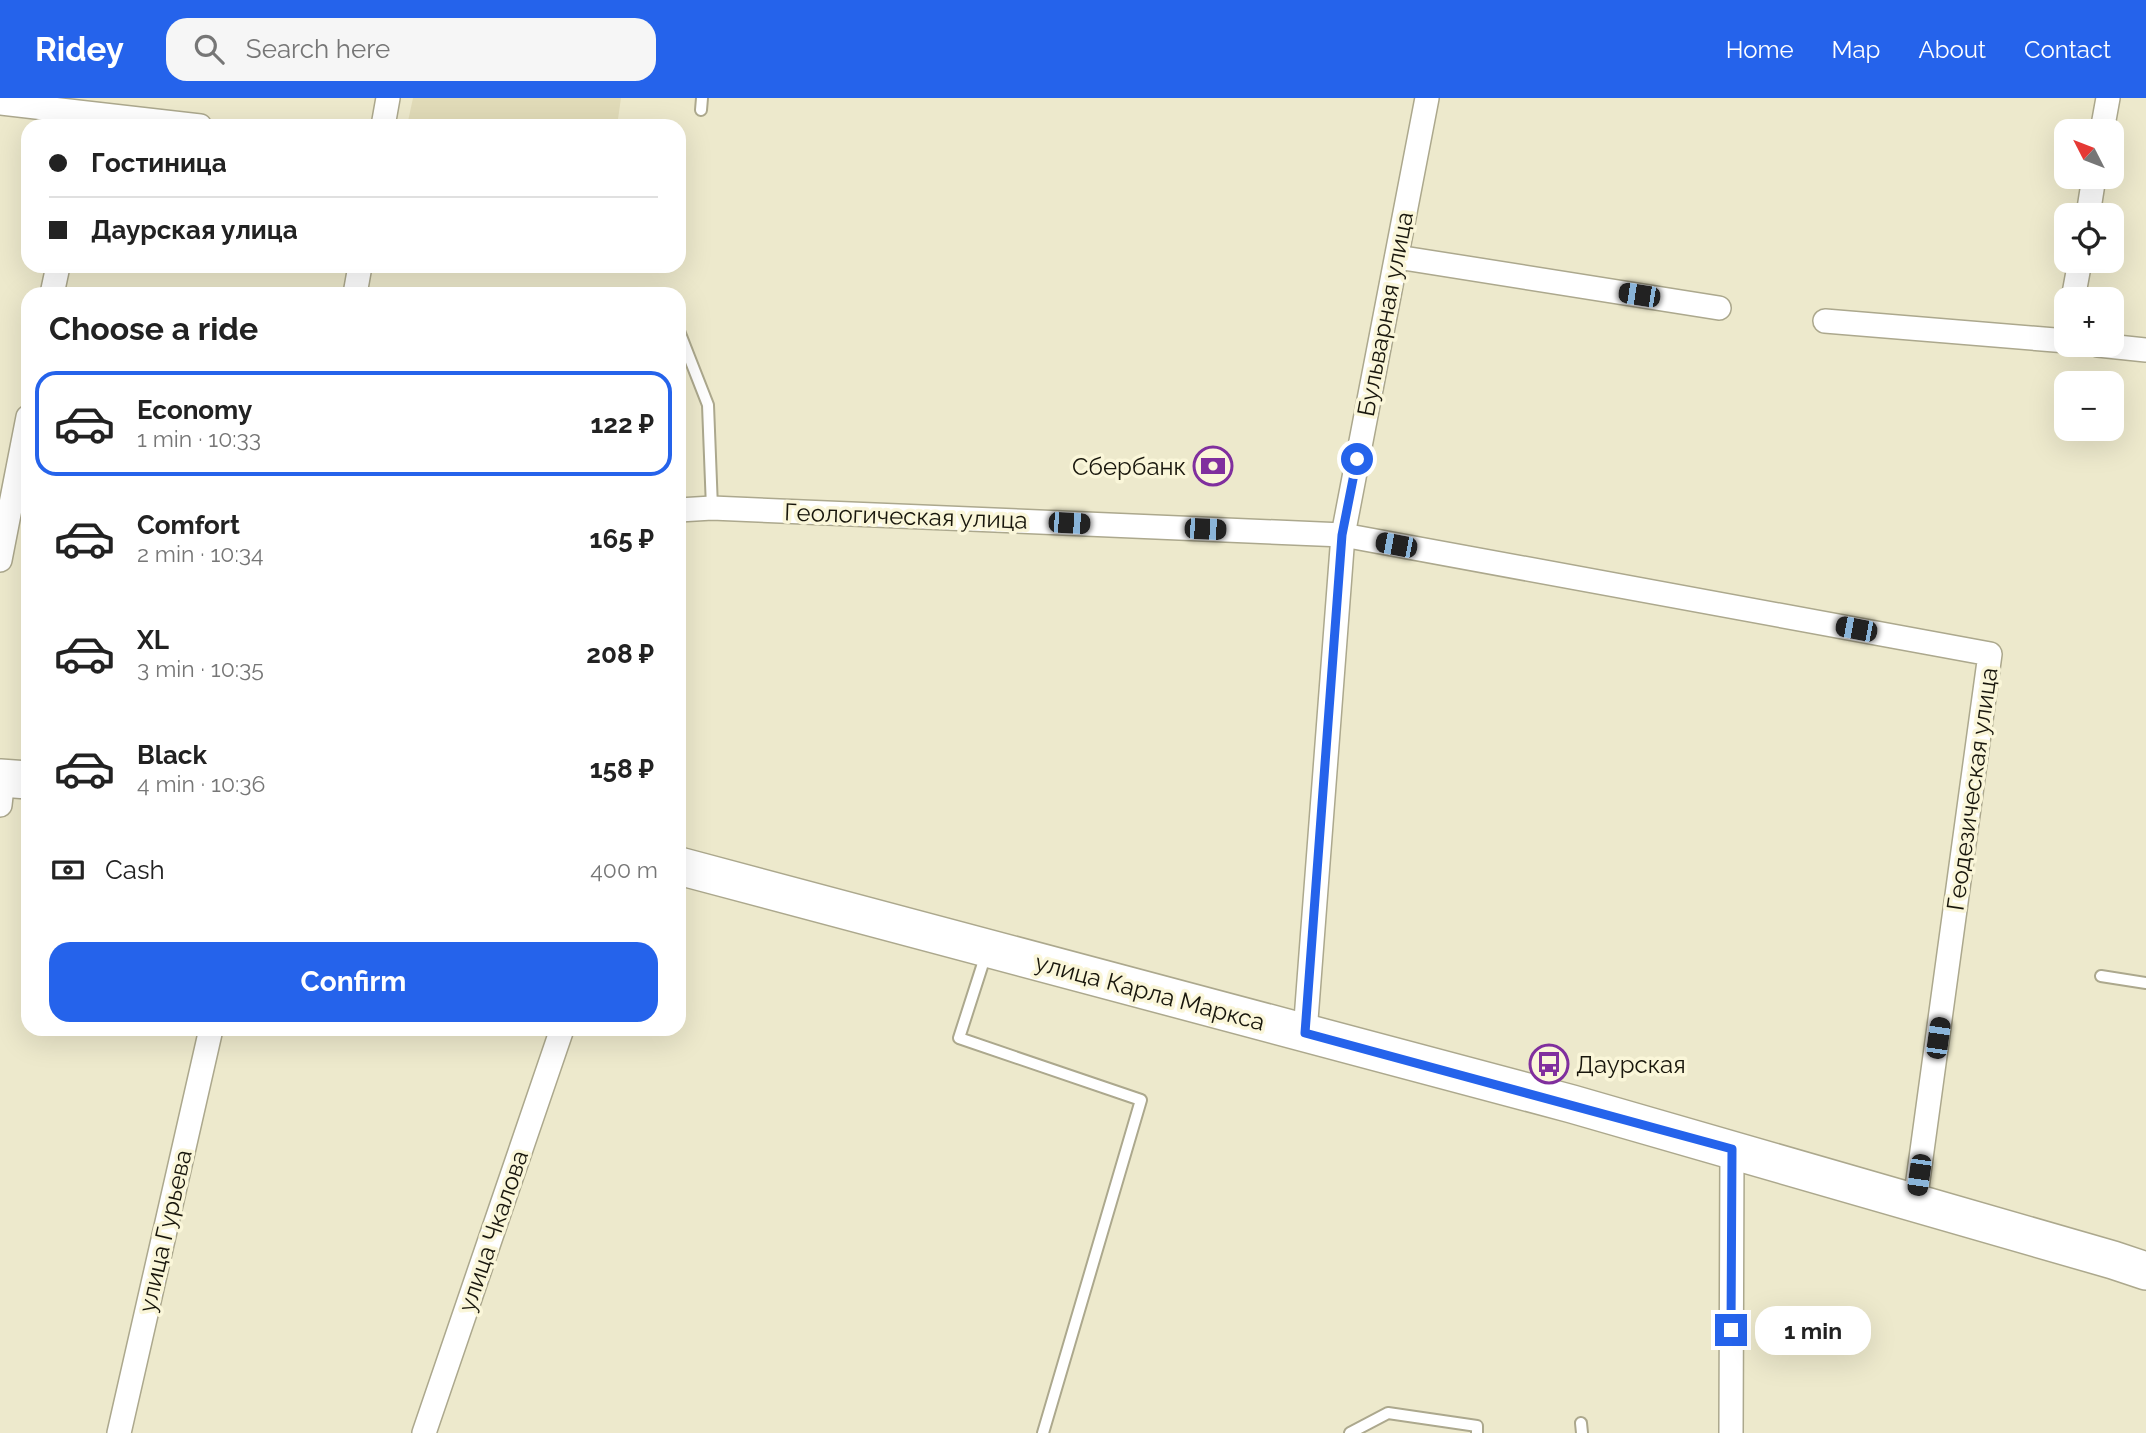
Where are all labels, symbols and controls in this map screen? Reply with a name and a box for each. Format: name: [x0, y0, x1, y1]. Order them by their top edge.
search box: [166, 18, 656, 81]
text: Ridey: [35, 30, 124, 69]
icon: search: [190, 30, 228, 68]
text: Search here: [246, 34, 390, 64]
text: Home: [1726, 35, 1794, 64]
text: Map: [1832, 35, 1880, 64]
text: About: [1918, 35, 1986, 64]
text: Contact: [2024, 35, 2111, 64]
north arrow: [2054, 119, 2124, 189]
map controls: [2054, 119, 2124, 441]
text: Гостиница: [91, 148, 227, 178]
button: locate: [2054, 203, 2124, 273]
street label: Бульварная улица: [1351, 209, 1419, 419]
text: Даурская улица: [91, 215, 298, 245]
car: [1617, 281, 1662, 309]
button: +: [2054, 287, 2124, 357]
text: Choose a ride: [49, 310, 258, 347]
button: −: [2054, 371, 2124, 441]
icon: car: [53, 392, 116, 455]
text: Economy: [137, 395, 252, 425]
text: 122 ₽: [590, 409, 654, 439]
text: 1 min · 10:33: [137, 425, 261, 452]
route start: [1341, 443, 1373, 475]
bank icon: Сбербанк: [1192, 445, 1234, 487]
place label: Сбербанк: [1072, 452, 1186, 481]
street label: Геологическая улица: [784, 497, 1028, 535]
icon: car: [53, 507, 116, 570]
text: Comfort: [137, 510, 240, 540]
car: [1048, 511, 1091, 535]
car: [1184, 518, 1227, 540]
text: 165 ₽: [590, 524, 654, 554]
car: [1374, 531, 1419, 559]
text: 2 min · 10:34: [137, 540, 264, 567]
car: [1834, 615, 1879, 643]
icon: car: [53, 622, 116, 685]
text: XL: [137, 625, 169, 655]
text: 208 ₽: [586, 639, 654, 669]
text: 3 min · 10:35: [137, 655, 264, 682]
street label: Геодезическая улица: [1941, 666, 2003, 912]
icon: car: [53, 737, 116, 800]
text: Black: [137, 740, 207, 770]
text: 158 ₽: [590, 754, 654, 784]
text: 4 min · 10:36: [137, 770, 265, 797]
icon: cash: [49, 851, 87, 889]
text: Cash: [105, 855, 165, 885]
text: 400 m: [590, 856, 658, 883]
button: Confirm: [49, 942, 658, 1022]
street label: улица Карла Маркса: [1032, 947, 1268, 1037]
car: [1925, 1016, 1952, 1060]
bus stop icon: Даурская: [1528, 1043, 1570, 1085]
place label: Даурская: [1576, 1050, 1686, 1079]
street label: улица Чкалова: [452, 1146, 534, 1316]
street label: улица Гурьева: [132, 1147, 198, 1315]
car: [1906, 1153, 1933, 1197]
callout: 1 min: [1756, 1306, 1871, 1354]
route end: [1715, 1314, 1747, 1346]
text: 1 min: [1784, 1317, 1842, 1344]

